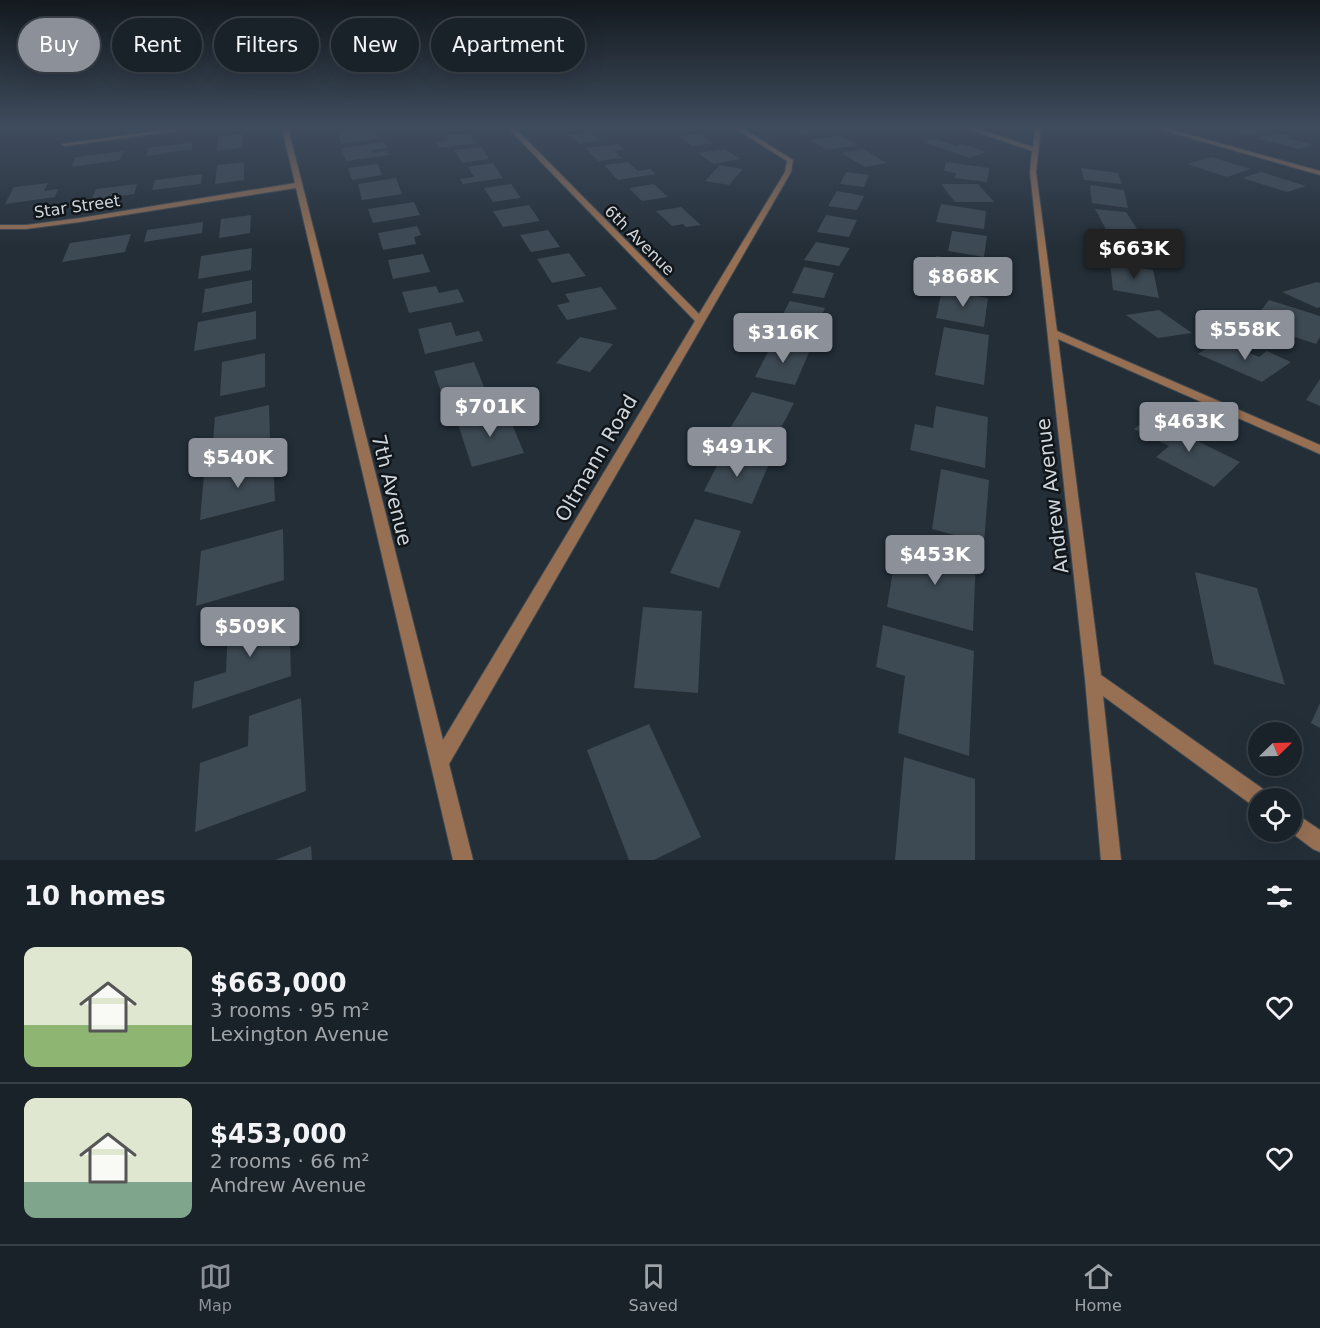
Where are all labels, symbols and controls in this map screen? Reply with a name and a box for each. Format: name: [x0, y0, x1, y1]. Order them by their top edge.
chip: Buy: [18, 18, 100, 72]
chip: Rent: [112, 18, 202, 72]
chip: Filters: [214, 18, 319, 72]
chip: New: [331, 18, 419, 72]
chip: Apartment: [431, 18, 585, 72]
street label: Star Street: [33, 191, 121, 222]
street label: 6th Avenue: [601, 201, 679, 279]
pin: $663K: [1092, 229, 1176, 280]
text: $663K: [1098, 236, 1170, 260]
pin: $868K: [921, 257, 1005, 308]
text: $868K: [927, 264, 999, 288]
pin: $558K: [1203, 310, 1287, 361]
pin: $316K: [741, 313, 825, 364]
text: $558K: [1209, 317, 1281, 341]
text: $316K: [747, 320, 819, 344]
pin: $701K: [448, 387, 532, 438]
street label: Oltmann Road: [550, 390, 642, 526]
text: $701K: [454, 394, 526, 418]
pin: $463K: [1147, 402, 1231, 453]
text: $463K: [1153, 409, 1225, 433]
street label: Andrew Avenue: [1031, 417, 1073, 575]
pin: $491K: [695, 427, 779, 478]
street label: 7th Avenue: [367, 432, 417, 548]
text: $491K: [701, 434, 773, 458]
pin: $540K: [196, 438, 280, 489]
text: $540K: [202, 445, 274, 469]
pin: $453K: [893, 535, 977, 586]
text: $453K: [899, 542, 971, 566]
pin: $509K: [208, 607, 292, 658]
text: $509K: [214, 614, 286, 638]
north arrow: [1248, 722, 1302, 776]
map controls: [1248, 722, 1302, 842]
button: locate: [1248, 788, 1302, 842]
icon: filters: [1263, 880, 1296, 913]
text: 10 homes: [24, 881, 166, 911]
text: $663,000: [210, 968, 347, 998]
icon: home: [72, 971, 144, 1043]
icon: heart: [1263, 991, 1296, 1024]
text: 3 rooms · 95 m²: [210, 998, 370, 1022]
text: Lexington Avenue: [210, 1022, 389, 1046]
text: $453,000: [210, 1119, 347, 1149]
icon: home: [72, 1122, 144, 1194]
icon: heart: [1263, 1142, 1296, 1175]
text: 2 rooms · 66 m²: [210, 1149, 370, 1173]
text: Andrew Avenue: [210, 1173, 366, 1197]
tab: Map: [198, 1260, 232, 1315]
tab: Saved: [629, 1260, 678, 1315]
tab: Home: [1074, 1260, 1122, 1315]

